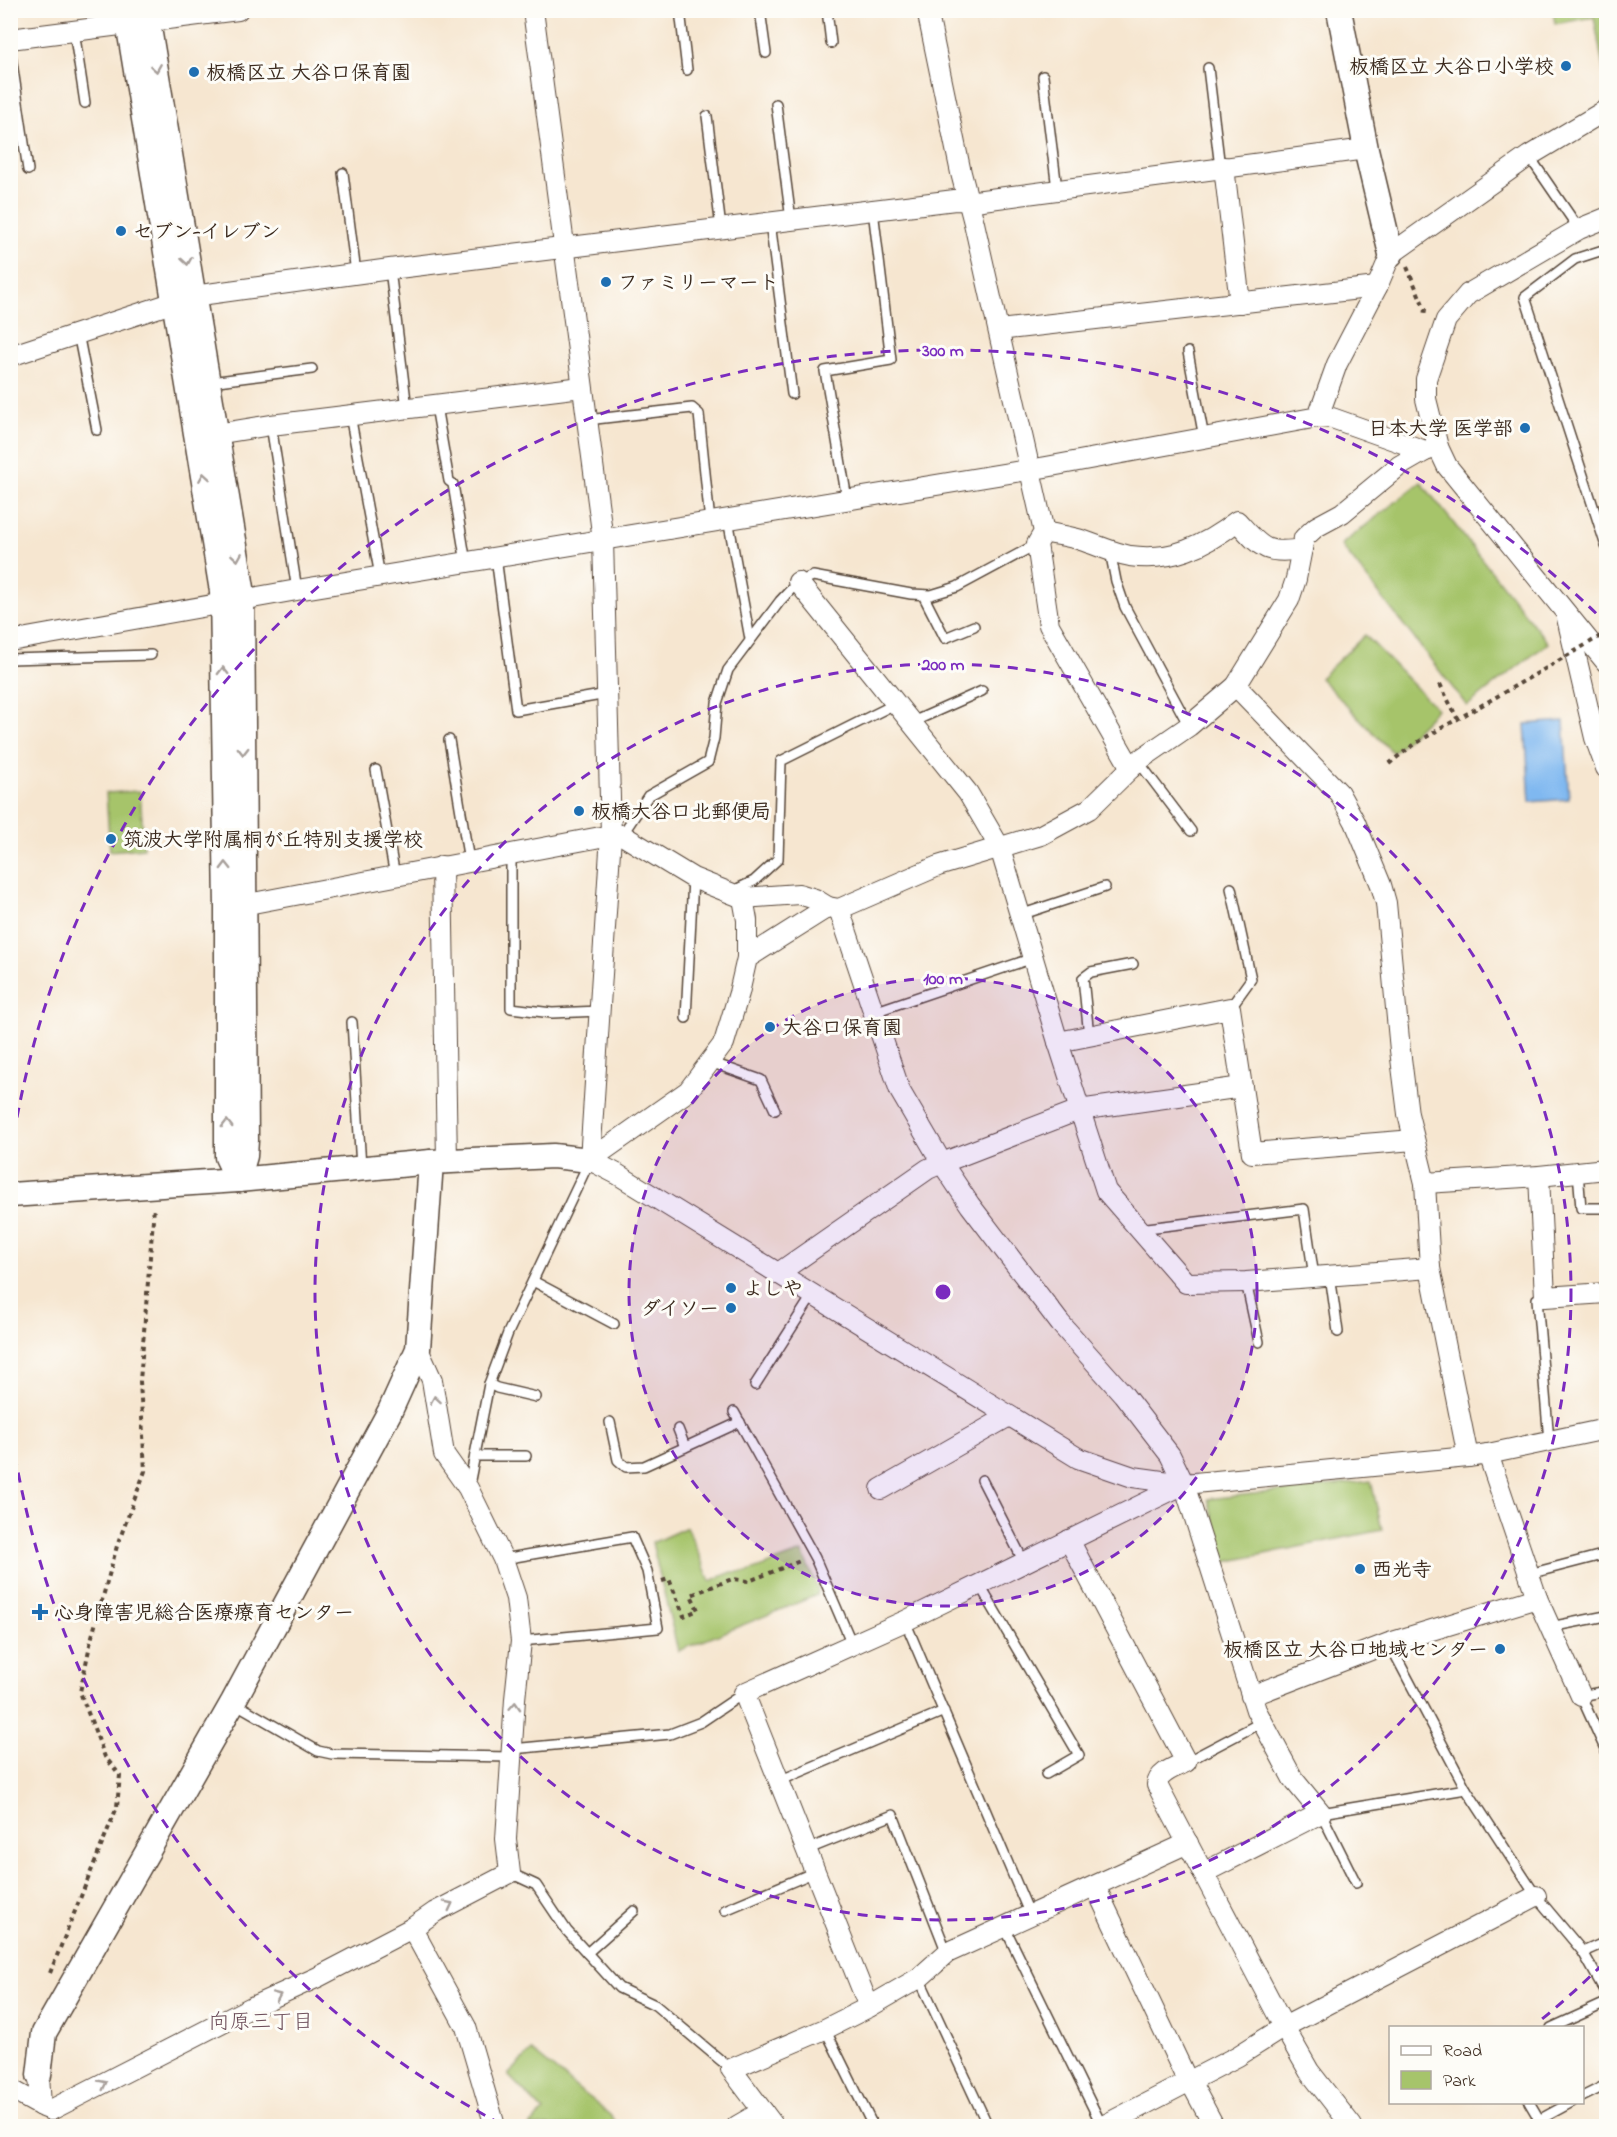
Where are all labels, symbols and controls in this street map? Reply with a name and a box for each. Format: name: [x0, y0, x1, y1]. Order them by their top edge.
place label: 板橋区立 大谷口小学校: [1349, 54, 1554, 83]
marker: 板橋区立 大谷口小学校: [1559, 59, 1573, 73]
place label: 板橋区立 大谷口保育園: [206, 60, 411, 89]
one-way arrow: [149, 64, 161, 73]
marker: 板橋区立 大谷口保育園: [187, 65, 201, 79]
place label: セブン-イレブン: [133, 219, 281, 248]
marker: セブン-イレブン: [114, 224, 128, 238]
one-way arrow: [180, 255, 193, 265]
place label: ファミリーマート: [618, 270, 779, 299]
marker: ファミリーマート: [599, 275, 613, 289]
text: 300 m: [921, 339, 964, 365]
place label: 日本大学 医学部: [1368, 416, 1513, 445]
marker: 日本大学 医学部: [1518, 421, 1532, 435]
one-way arrow: [198, 473, 210, 482]
one-way arrow: [230, 552, 242, 561]
text: 200 m: [921, 653, 965, 679]
one-way arrow: [217, 666, 229, 675]
one-way arrow: [237, 747, 249, 756]
place label: 板橋大谷口北郵便局: [591, 799, 771, 828]
marker: 板橋大谷口北郵便局: [572, 804, 586, 818]
place label: 筑波大学附属桐が丘特別支援学校: [123, 827, 423, 856]
marker: 筑波大学附属桐が丘特別支援学校: [104, 832, 118, 846]
one-way arrow: [220, 861, 232, 870]
text: 100 m: [923, 967, 963, 993]
place label: 大谷口保育園: [782, 1015, 902, 1044]
marker: 大谷口保育園: [763, 1020, 777, 1034]
one-way arrow: [221, 1119, 233, 1128]
place label: よしや: [743, 1276, 803, 1305]
marker: よしや: [724, 1281, 738, 1295]
centre of rings: [933, 1282, 953, 1302]
place label: ダイソー: [641, 1296, 719, 1325]
marker: ダイソー: [724, 1301, 738, 1315]
one-way arrow: [430, 1395, 442, 1404]
place label: 西光寺: [1372, 1557, 1432, 1586]
marker: 西光寺: [1353, 1562, 1367, 1576]
place label: 心身障害児総合医療療育センター: [54, 1600, 354, 1629]
marker: 心身障害児総合医療療育センター: [31, 1603, 49, 1621]
place label: 板橋区立 大谷口地域センター: [1223, 1637, 1488, 1666]
marker: 板橋区立 大谷口地域センター: [1493, 1642, 1507, 1656]
one-way arrow: [508, 1701, 521, 1710]
one-way arrow: [443, 1901, 453, 1912]
one-way arrow: [270, 1991, 281, 2003]
district label: 向原三丁目: [209, 2008, 314, 2038]
legend: [1389, 2026, 1584, 2104]
text: Road: [1443, 2039, 1482, 2065]
text: Park: [1443, 2069, 1476, 2095]
one-way arrow: [96, 2079, 107, 2091]

